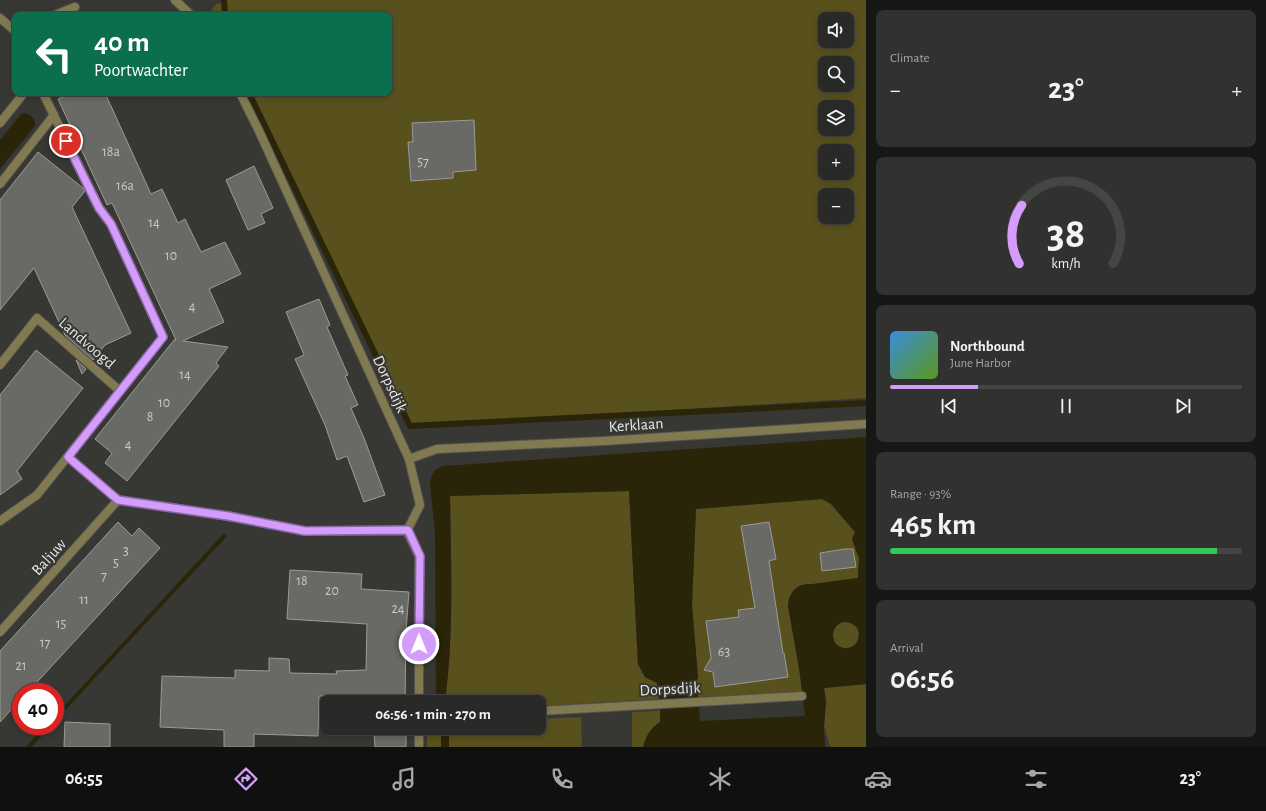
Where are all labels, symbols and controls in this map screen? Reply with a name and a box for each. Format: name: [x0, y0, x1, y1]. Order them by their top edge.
map controls: [818, 12, 854, 224]
button: sound: [818, 12, 854, 48]
icon: left: [28, 28, 80, 80]
text: 40 m: [94, 29, 150, 57]
text: Climate: [890, 52, 929, 65]
button: search: [818, 56, 854, 92]
text: Poortwachter: [94, 62, 188, 80]
text: 23°: [1048, 74, 1084, 104]
text: −: [890, 79, 901, 101]
text: +: [1231, 79, 1242, 101]
button: layers: [818, 100, 854, 136]
pin: [49, 124, 83, 158]
icon: arrive: [55, 130, 77, 152]
button: +: [818, 144, 854, 180]
house number: 18a: [102, 145, 120, 159]
house number: 57: [417, 155, 429, 169]
house number: 16a: [116, 179, 134, 193]
button: −: [818, 188, 854, 224]
text: 38: [1047, 214, 1085, 255]
house number: 14: [148, 216, 160, 230]
house number: 10: [165, 249, 177, 263]
text: km/h: [1051, 257, 1081, 271]
house number: 4: [189, 300, 196, 314]
street label: Landvoogd: [56, 314, 118, 372]
text: Northbound: [950, 339, 1025, 354]
street label: Dorpsdijk: [369, 353, 410, 416]
text: June Harbor: [950, 357, 1011, 370]
house number: 14: [179, 368, 191, 382]
icon: previous: [938, 395, 960, 417]
icon: pause: [1055, 395, 1077, 417]
icon: next: [1172, 395, 1194, 417]
house number: 10: [158, 396, 170, 410]
house number: 8: [147, 410, 153, 424]
street label: Kerklaan: [608, 415, 664, 435]
house number: 4: [125, 438, 132, 452]
text: Range · 93%: [890, 488, 951, 501]
text: 465 km: [890, 510, 976, 540]
street label: Baljuw: [29, 536, 70, 579]
house number: 3: [123, 544, 129, 558]
house number: 5: [113, 556, 119, 570]
house number: 7: [101, 569, 107, 583]
house number: 18: [296, 574, 308, 588]
house number: 20: [325, 584, 339, 598]
house number: 11: [79, 593, 89, 607]
house number: 24: [391, 602, 405, 616]
house number: 15: [56, 617, 66, 631]
position arrow: [398, 623, 440, 665]
house number: 17: [40, 636, 50, 650]
text: Arrival: [890, 642, 923, 655]
house number: 63: [718, 645, 730, 659]
house number: 21: [15, 659, 27, 673]
text: 06:56: [890, 664, 954, 694]
street label: Dorpsdijk: [639, 679, 702, 700]
speed limit sign: 40: [12, 683, 64, 735]
text: 06:56 · 1 min · 270 m: [375, 707, 491, 722]
icon: directions: [232, 765, 260, 793]
icon: music: [390, 765, 418, 793]
icon: phone: [548, 765, 576, 793]
icon: climate: [706, 765, 734, 793]
icon: car: [864, 765, 892, 793]
icon: filters: [1022, 765, 1050, 793]
text: 06:55: [65, 770, 103, 788]
text: 23°: [1179, 770, 1201, 788]

